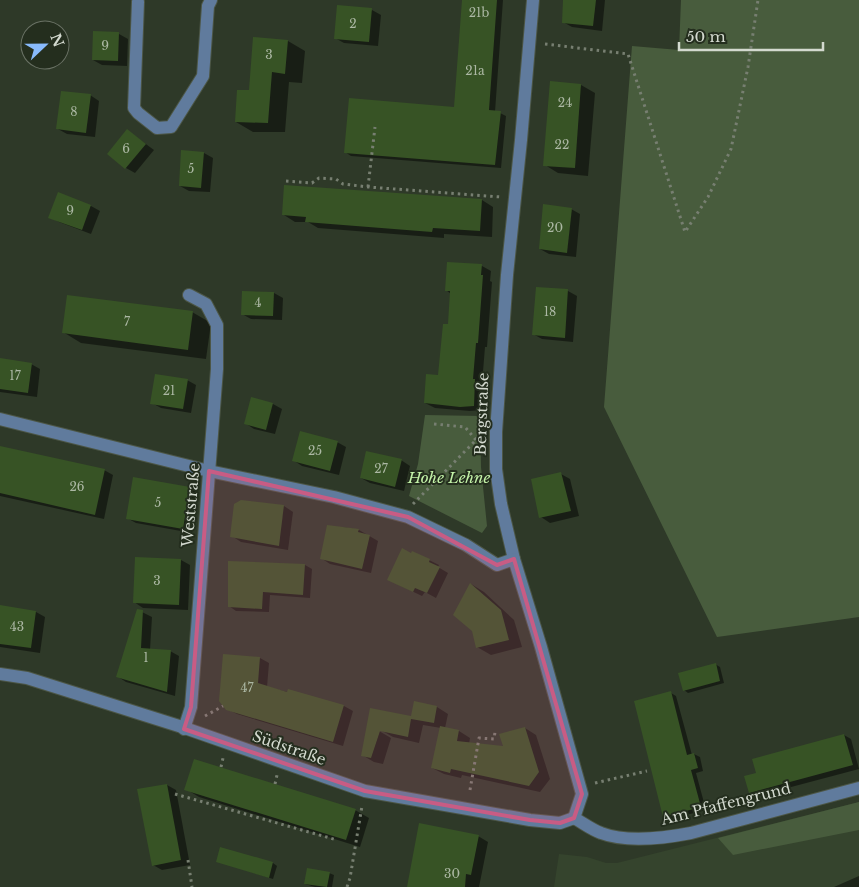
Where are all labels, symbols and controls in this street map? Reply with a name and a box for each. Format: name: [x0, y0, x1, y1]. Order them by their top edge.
house number: 21b: [469, 5, 489, 20]
house number: 2: [349, 16, 357, 31]
north arrow: [20, 20, 70, 70]
scale bar: [679, 20, 823, 52]
text: 50 m: [686, 27, 726, 46]
text: N: [46, 31, 68, 50]
house number: 9: [101, 38, 109, 53]
house number: 3: [265, 47, 273, 62]
house number: 21a: [465, 63, 485, 78]
house number: 24: [558, 95, 572, 110]
house number: 8: [70, 104, 78, 119]
house number: 22: [555, 137, 569, 152]
house number: 6: [122, 141, 130, 156]
house number: 5: [188, 161, 195, 176]
house number: 9: [66, 203, 74, 218]
house number: 20: [547, 220, 563, 235]
house number: 4: [254, 295, 262, 310]
house number: 18: [544, 304, 556, 319]
house number: 7: [124, 314, 131, 329]
house number: 17: [9, 368, 22, 383]
street label: Bergstraße: [471, 372, 492, 456]
house number: 21: [163, 383, 175, 398]
house number: 25: [308, 443, 322, 458]
house number: 27: [374, 461, 389, 476]
street label: Weststraße: [177, 462, 204, 549]
park label: Hohe Lehne: [407, 468, 490, 487]
house number: 26: [69, 479, 85, 494]
house number: 5: [155, 495, 162, 510]
house number: 3: [153, 573, 161, 588]
house number: 43: [10, 619, 24, 634]
house number: 1: [143, 650, 149, 665]
house number: 47: [240, 680, 254, 695]
street label: Südstraße: [250, 726, 328, 769]
street label: Am Pfaffengrund: [658, 778, 793, 829]
house number: 30: [444, 866, 460, 881]

